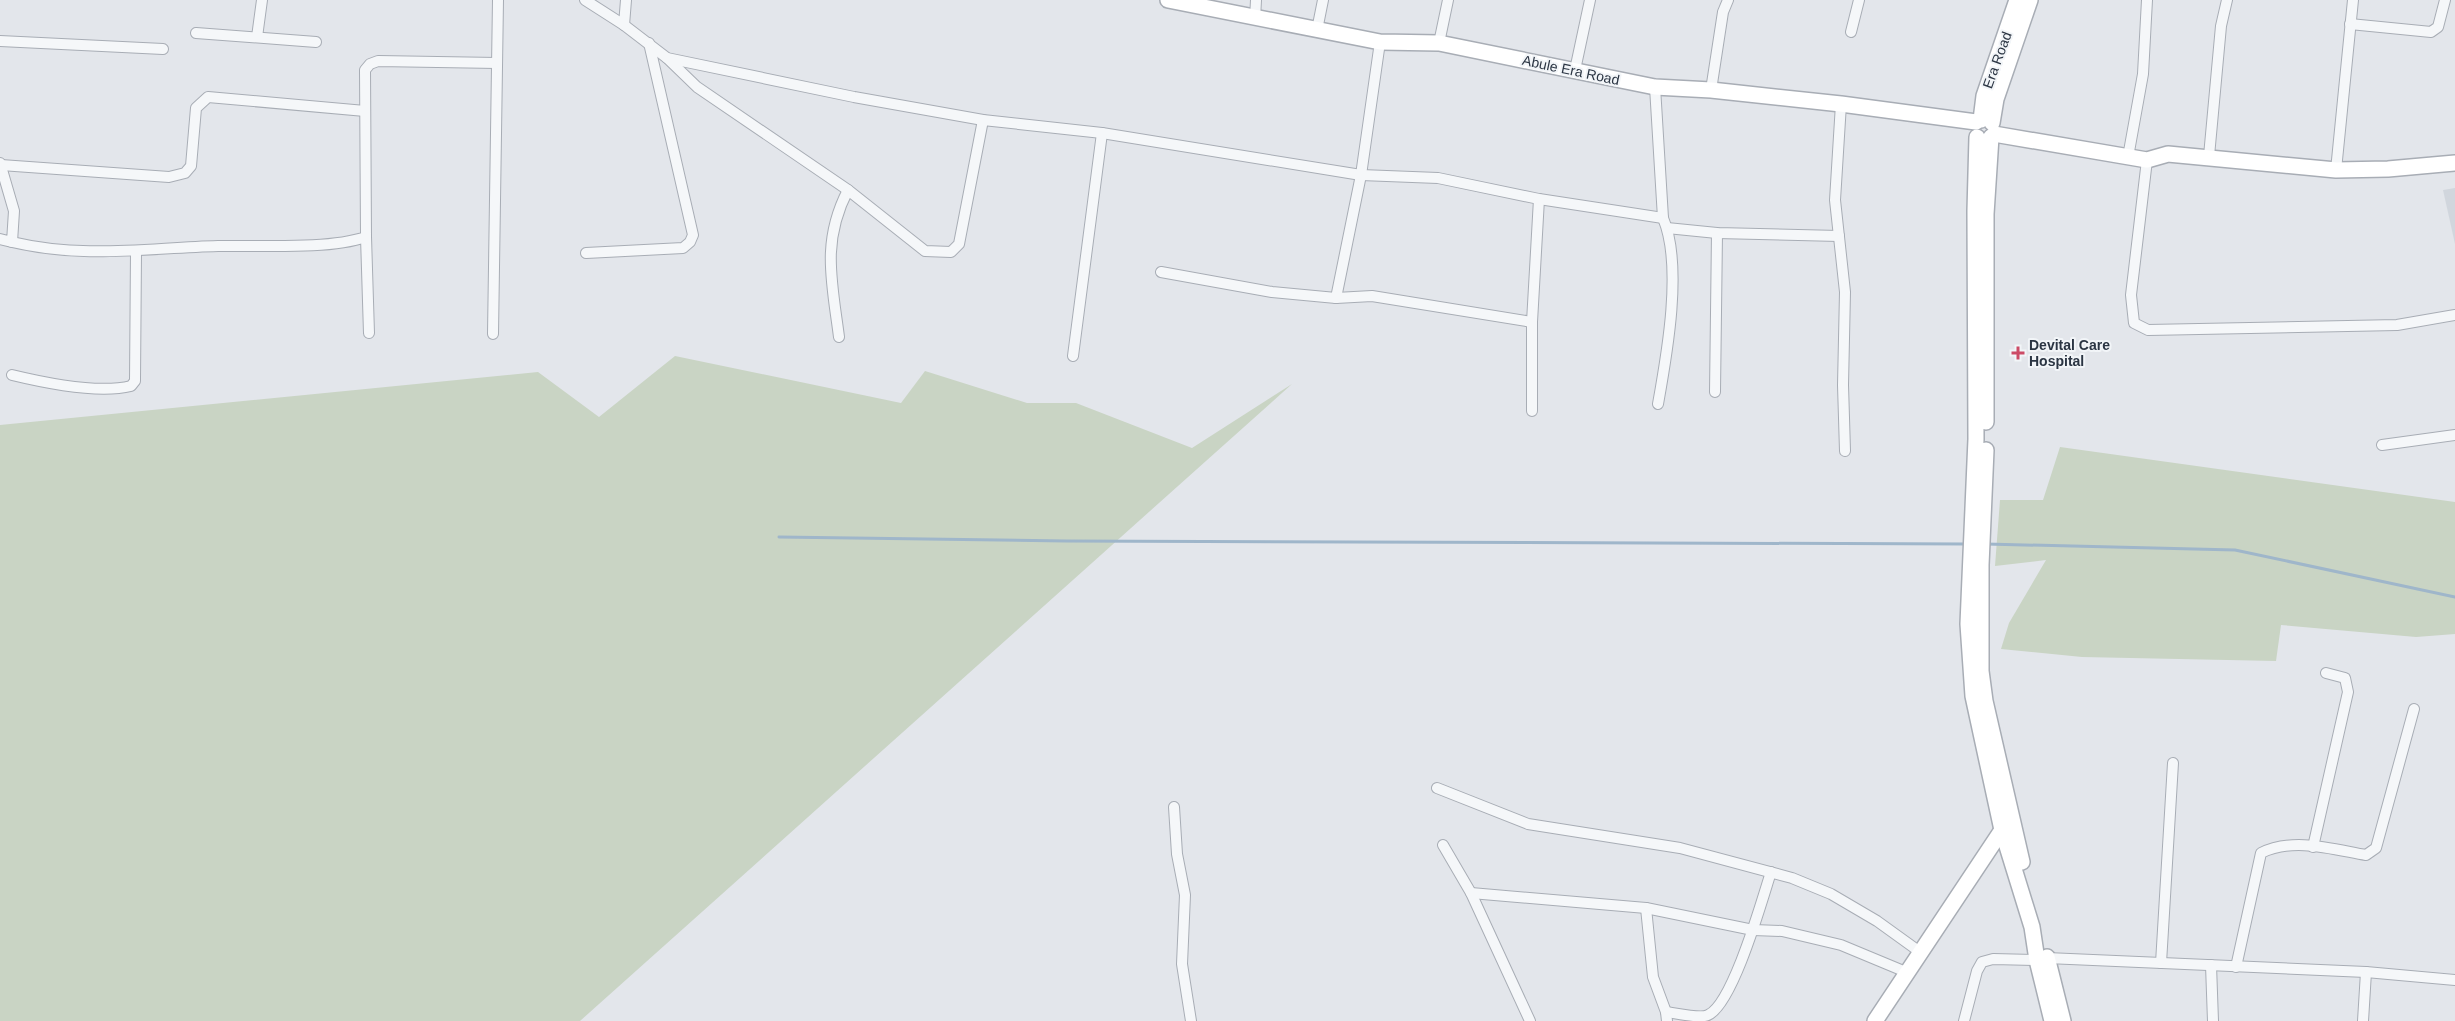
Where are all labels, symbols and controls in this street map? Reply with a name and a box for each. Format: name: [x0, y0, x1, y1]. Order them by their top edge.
street label: Era Road: [1979, 29, 2015, 91]
street label: Abule Era Road: [1521, 52, 1621, 88]
place label: Devital Care Hospital: [2029, 337, 2110, 369]
marker: Devital Care Hospital: [2011, 346, 2025, 360]

